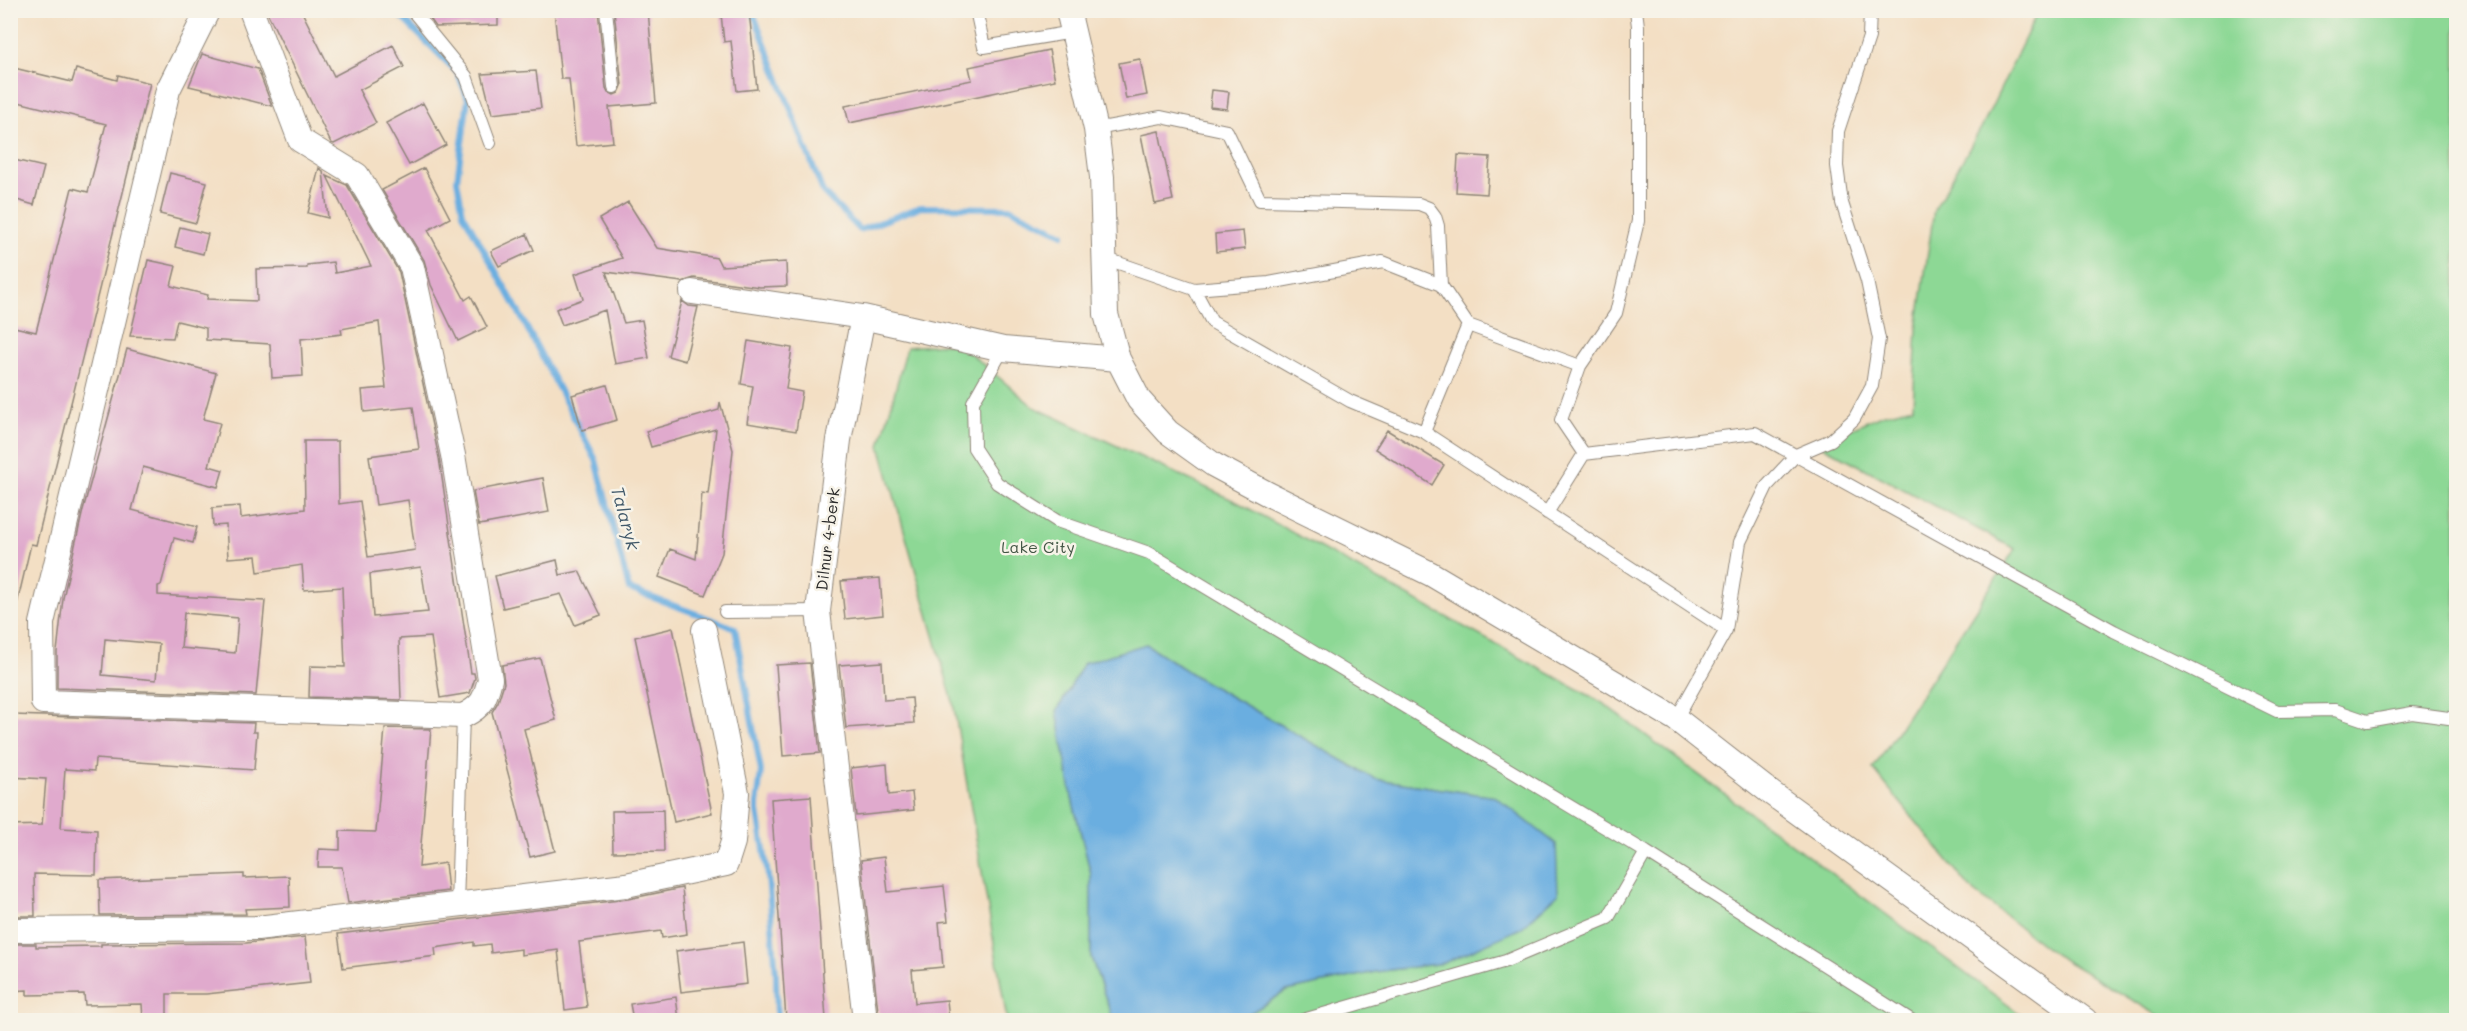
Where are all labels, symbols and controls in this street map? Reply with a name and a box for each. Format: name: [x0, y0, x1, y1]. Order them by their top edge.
water label: Talaryk: [606, 484, 646, 553]
street label: Dilnur 4-berk: [810, 486, 844, 592]
park label: Lake City: [1001, 536, 1075, 557]

